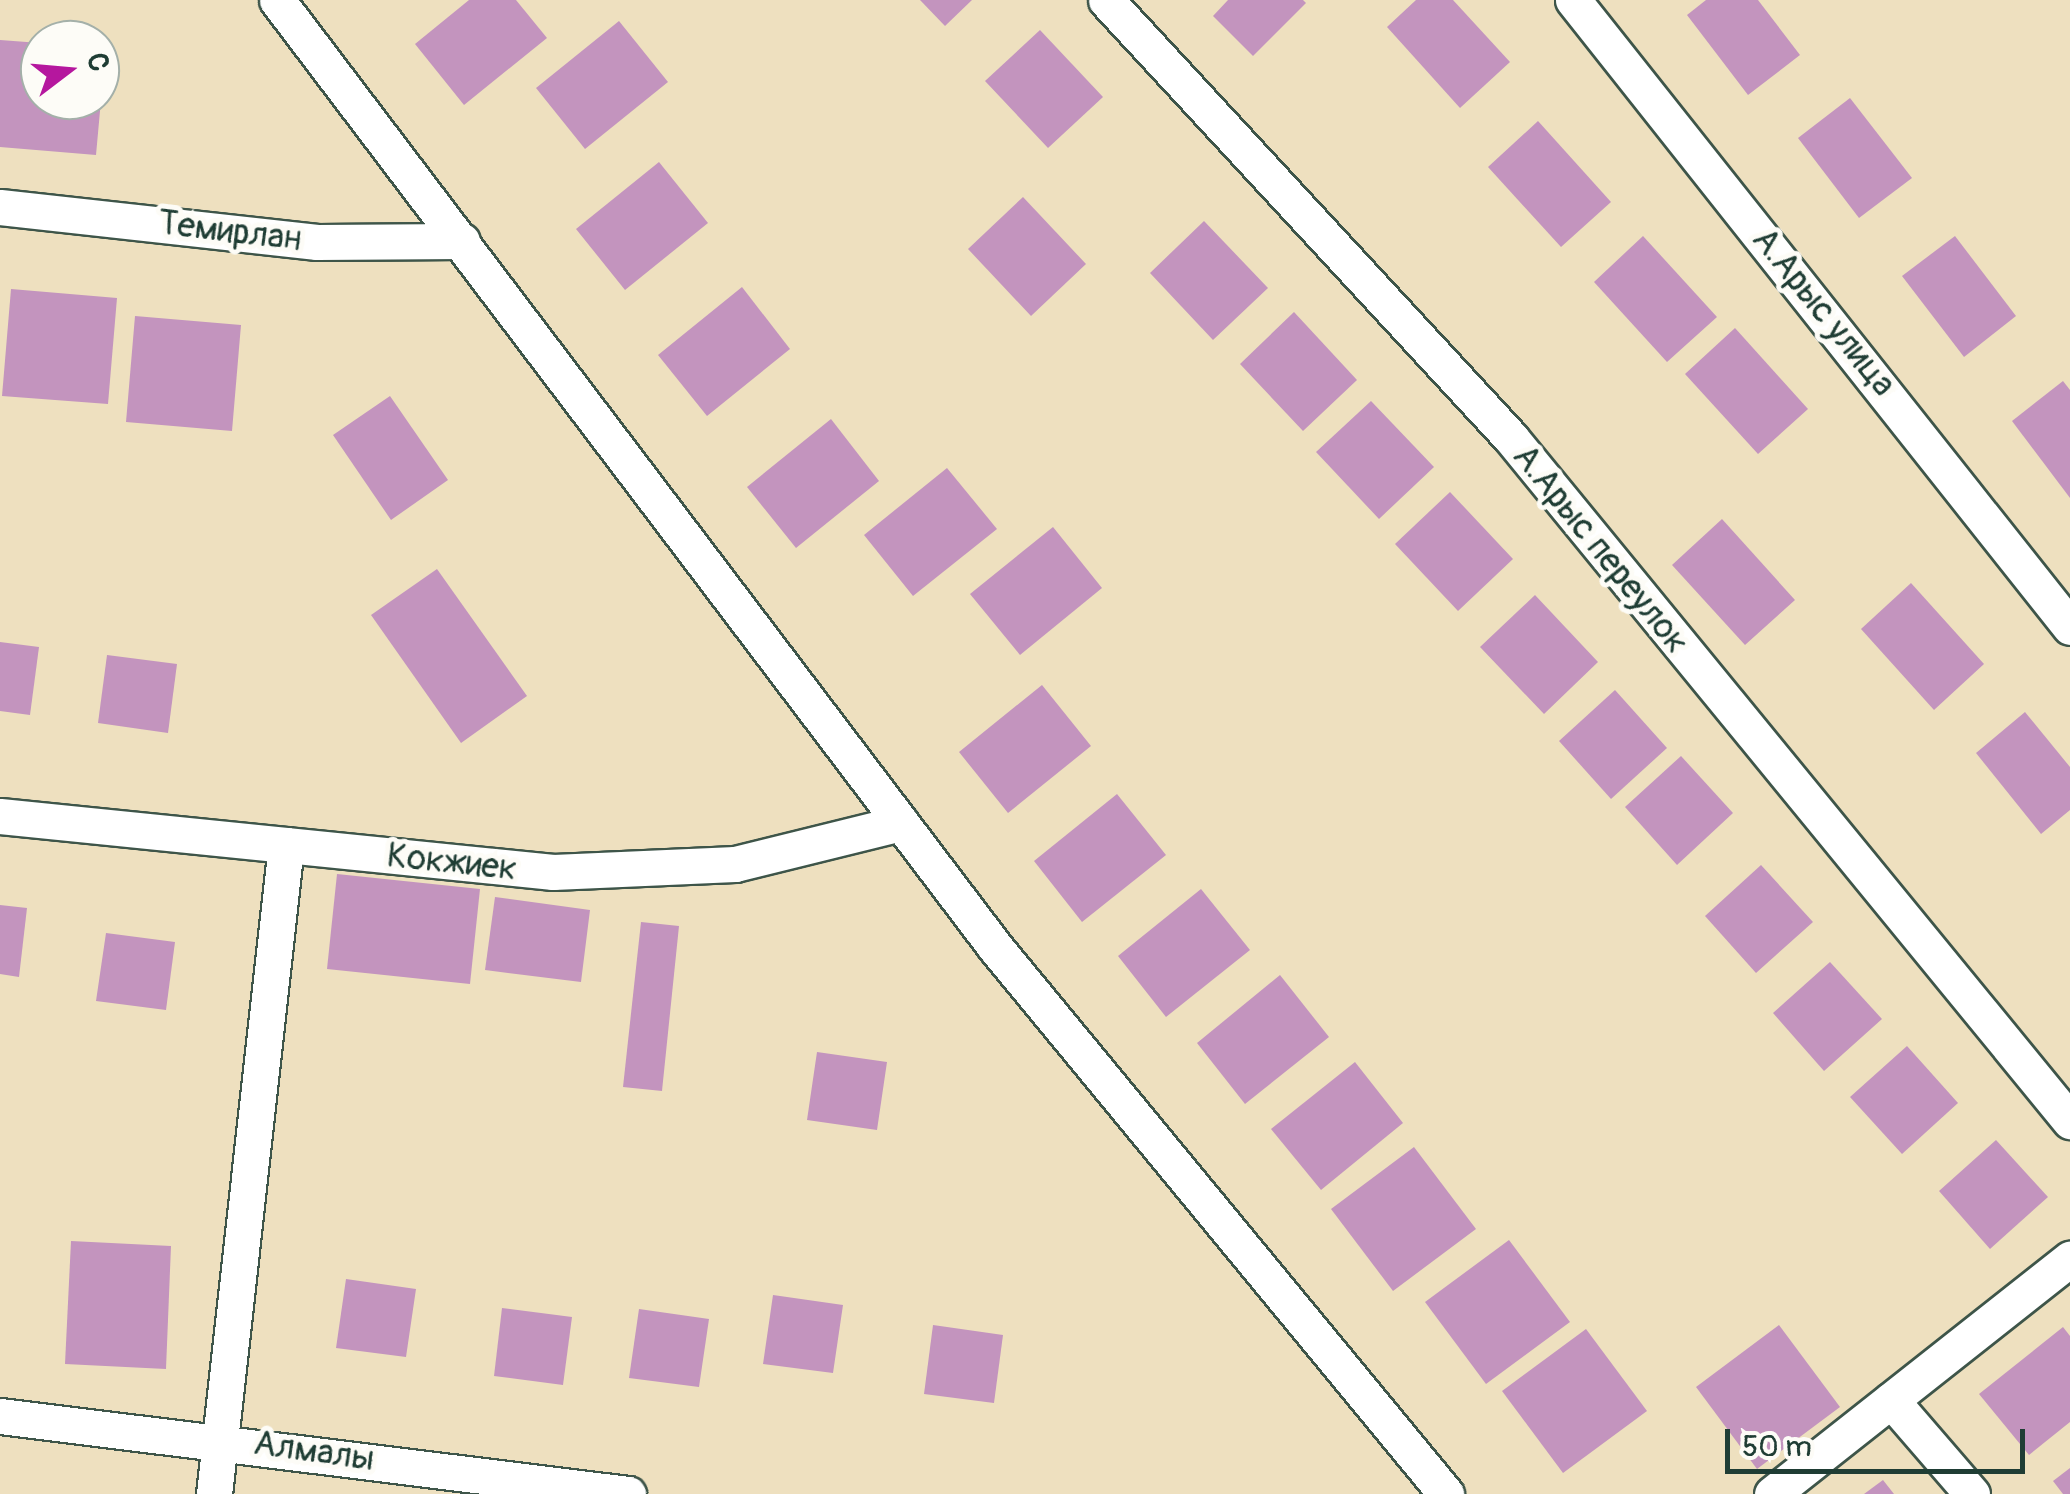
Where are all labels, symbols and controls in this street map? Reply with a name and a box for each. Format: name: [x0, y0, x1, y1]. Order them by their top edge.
north arrow: [20, 20, 120, 120]
text: С: [78, 49, 117, 75]
street label: Темирлан: [156, 201, 304, 261]
street label: А.Арыс улица: [1743, 219, 1905, 405]
street label: А.Арыс переулок: [1504, 436, 1698, 662]
street label: Кокжиек: [385, 834, 519, 890]
scale bar: [1730, 1409, 2030, 1471]
street label: Алмалы: [251, 1422, 377, 1480]
text: 50 m: [1742, 1428, 1812, 1465]

